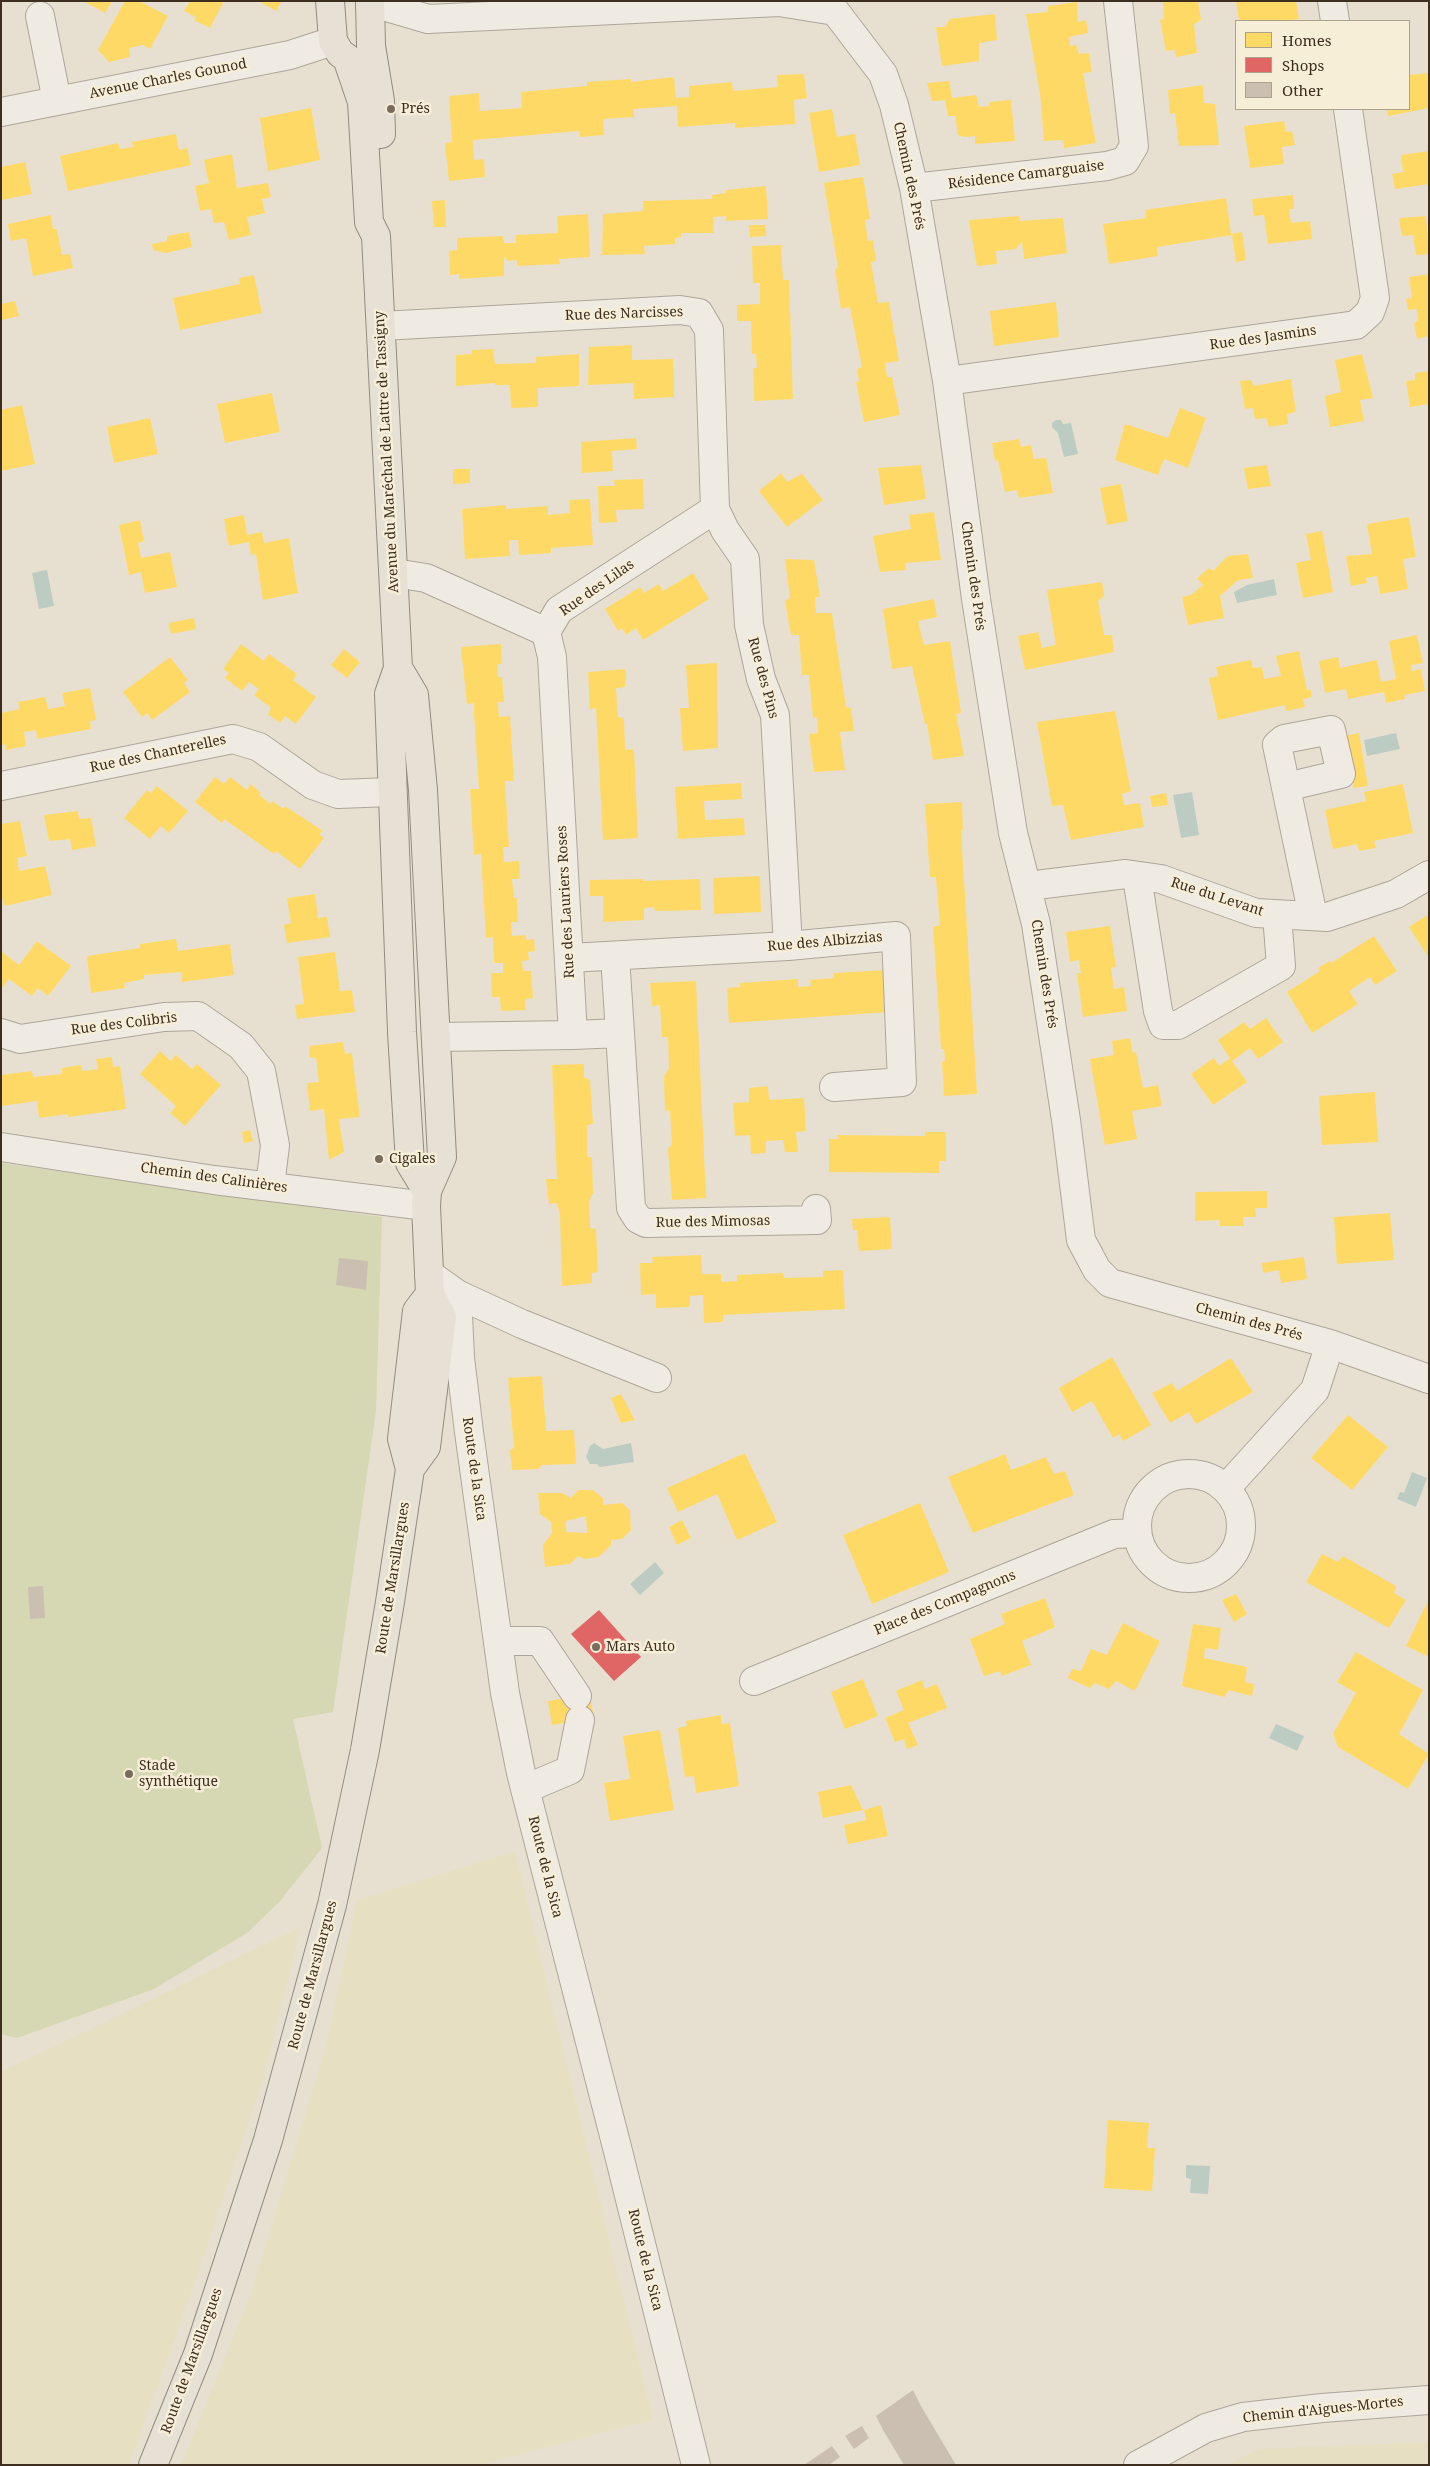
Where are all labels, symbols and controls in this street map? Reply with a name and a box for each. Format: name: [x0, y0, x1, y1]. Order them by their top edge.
legend: [1235, 20, 1410, 110]
text: Homes: [1282, 30, 1332, 50]
street label: Avenue Charles Gounod: [88, 55, 248, 103]
text: Shops: [1282, 55, 1324, 75]
text: Other: [1282, 80, 1323, 100]
place label: Prés: [401, 101, 430, 117]
marker: Prés: [385, 103, 397, 115]
street label: Chemin des Prés: [889, 120, 929, 232]
street label: Résidence Camarguaise: [947, 157, 1105, 193]
street label: Rue des Narcisses: [565, 304, 683, 324]
street label: Avenue du Maréchal de Lattre de Tassigny: [371, 310, 403, 594]
street label: Rue des Jasmins: [1209, 322, 1317, 354]
street label: Chemin des Prés: [957, 520, 989, 632]
street label: Rue des Lilas: [557, 556, 637, 620]
street label: Rue des Pins: [744, 635, 782, 721]
street label: Rue des Chanterelles: [88, 731, 228, 777]
street label: Rue des Lauriers Roses: [554, 825, 578, 979]
street label: Rue du Levant: [1169, 874, 1265, 920]
street label: Chemin des Prés: [1027, 918, 1061, 1030]
street label: Rue des Albizzias: [767, 929, 883, 955]
street label: Rue des Colibris: [70, 1009, 178, 1039]
place label: Cigales: [389, 1151, 436, 1167]
marker: Cigales: [373, 1153, 385, 1165]
street label: Chemin des Calinières: [140, 1159, 288, 1197]
street label: Rue des Mimosas: [656, 1213, 770, 1231]
street label: Chemin des Prés: [1194, 1300, 1304, 1344]
street label: Route de la Sica: [458, 1416, 490, 1522]
street label: Route de Marsillargues: [373, 1501, 413, 1655]
street label: Place des Compagnons: [872, 1567, 1018, 1639]
place label: Mars Auto: [606, 1639, 675, 1655]
marker: Mars Auto: [590, 1641, 602, 1653]
place label: Stade synthétique: [139, 1758, 218, 1790]
marker: Stade synthétique: [123, 1768, 135, 1780]
street label: Route de la Sica: [524, 1814, 566, 1920]
street label: Route de Marsillargues: [285, 1899, 341, 2051]
street label: Route de la Sica: [624, 2207, 666, 2313]
street label: Route de Marsillargues: [158, 2286, 226, 2436]
street label: Chemin d'Aigues-Mortes: [1242, 2393, 1404, 2427]

